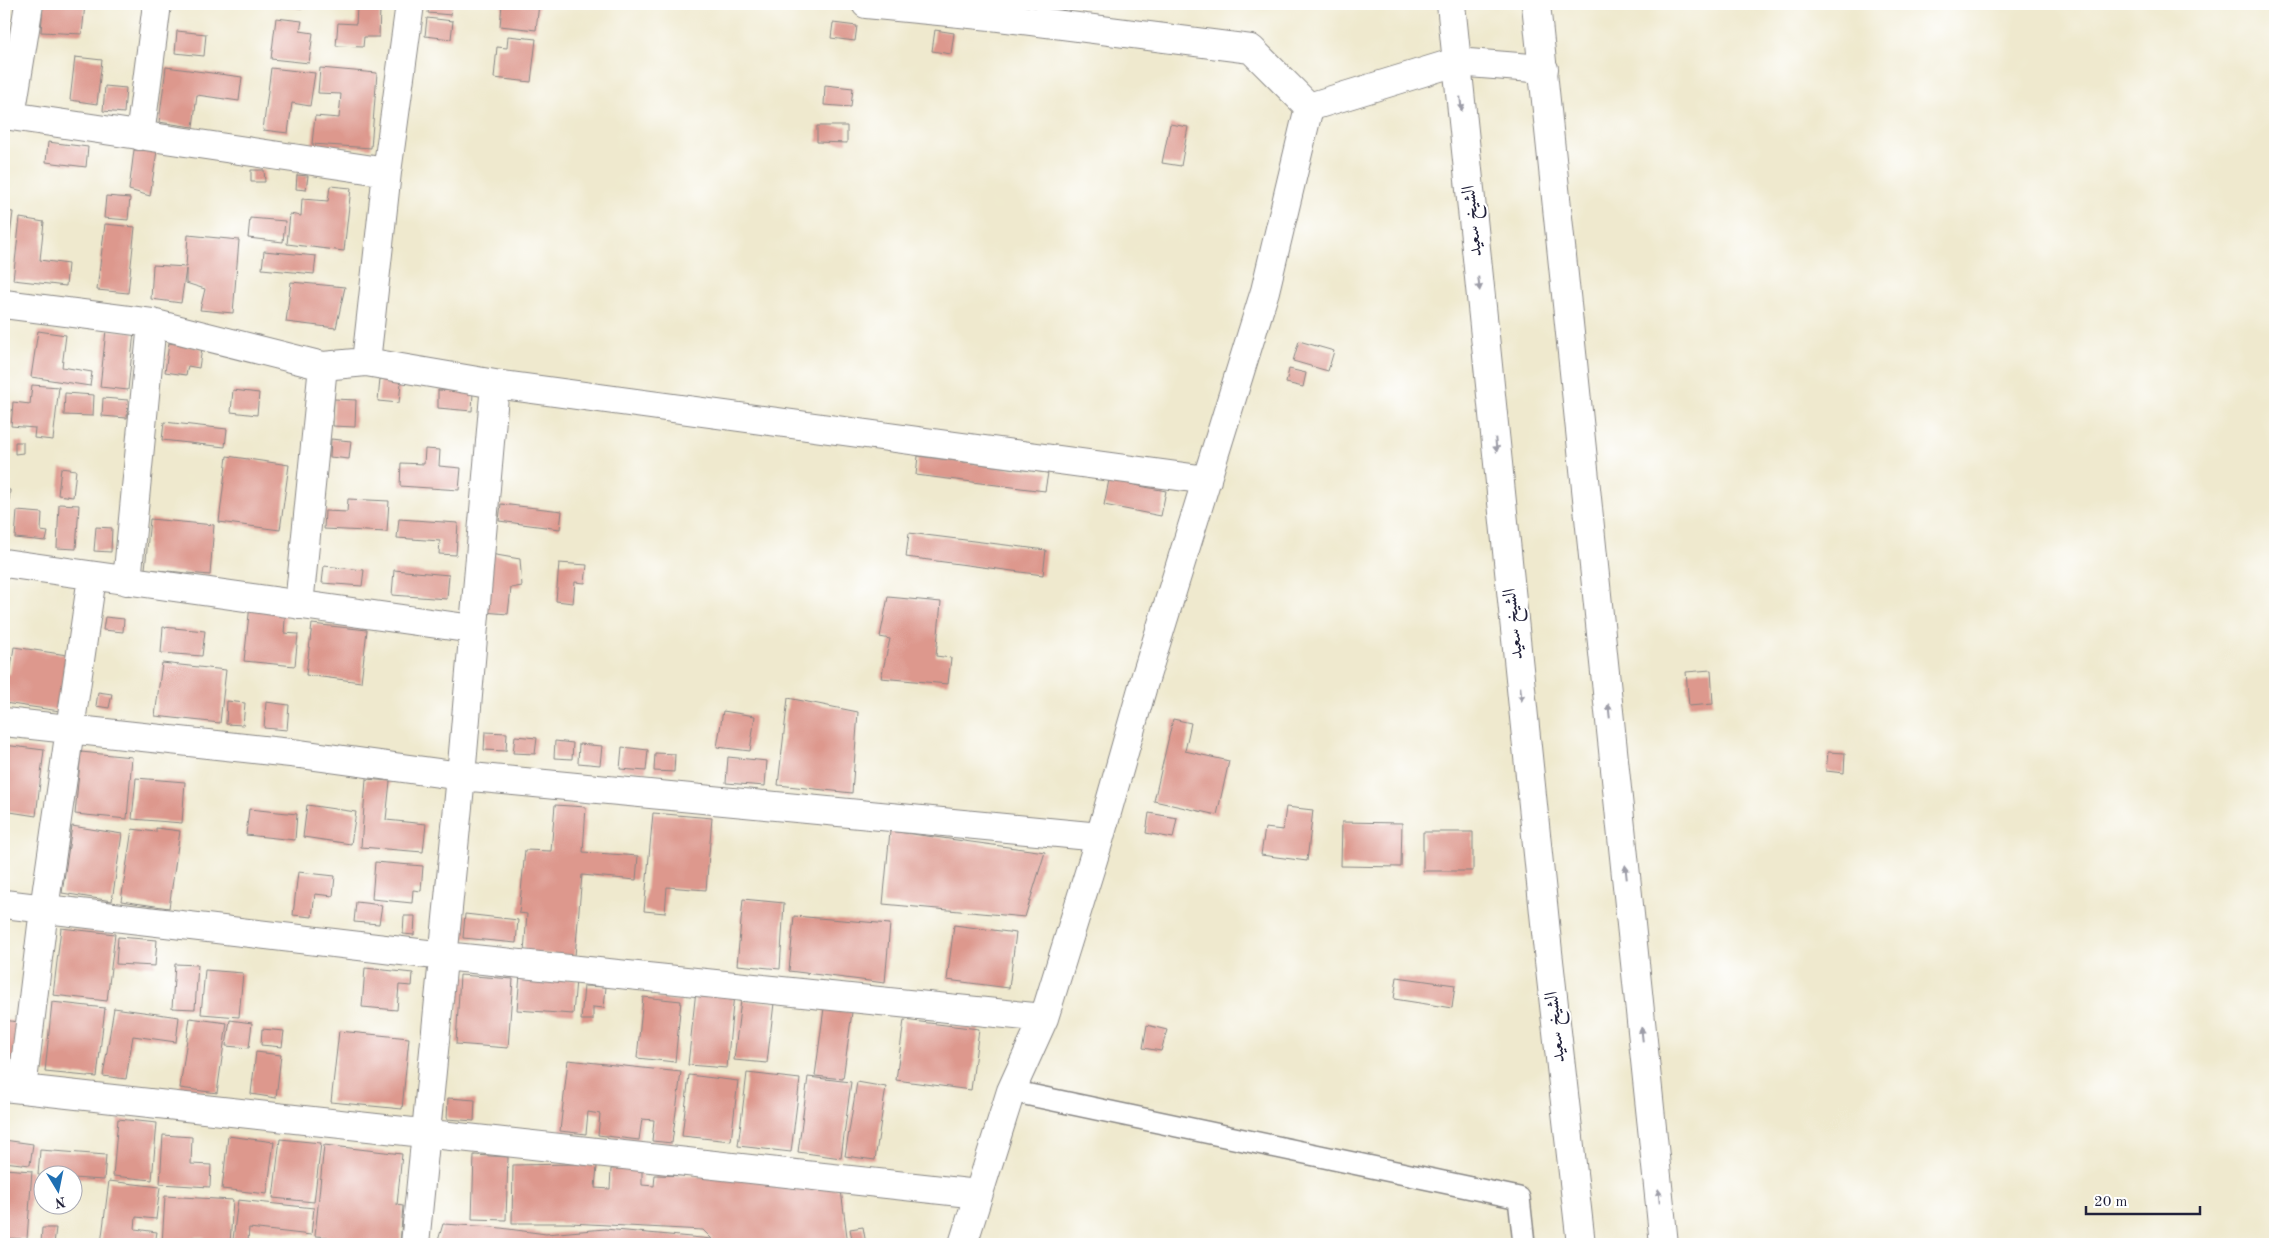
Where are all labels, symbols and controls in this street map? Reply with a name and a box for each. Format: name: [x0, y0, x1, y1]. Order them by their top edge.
one-way arrow: [1457, 97, 1465, 113]
street label: الشيخ سعيد: [1460, 184, 1492, 258]
one-way arrow: [1475, 276, 1483, 292]
one-way arrow: [1492, 438, 1500, 454]
street label: الشيخ سعيد: [1501, 587, 1533, 661]
one-way arrow: [1517, 686, 1525, 702]
one-way arrow: [1605, 703, 1613, 719]
one-way arrow: [1621, 864, 1629, 880]
street label: الشيخ سعيد: [1543, 990, 1575, 1064]
one-way arrow: [1638, 1026, 1646, 1042]
north arrow: [32, 1166, 82, 1216]
scale bar: [2086, 1183, 2200, 1215]
one-way arrow: [1655, 1187, 1663, 1203]
text: N: [53, 1194, 67, 1210]
text: 20 m: [2094, 1195, 2128, 1210]

